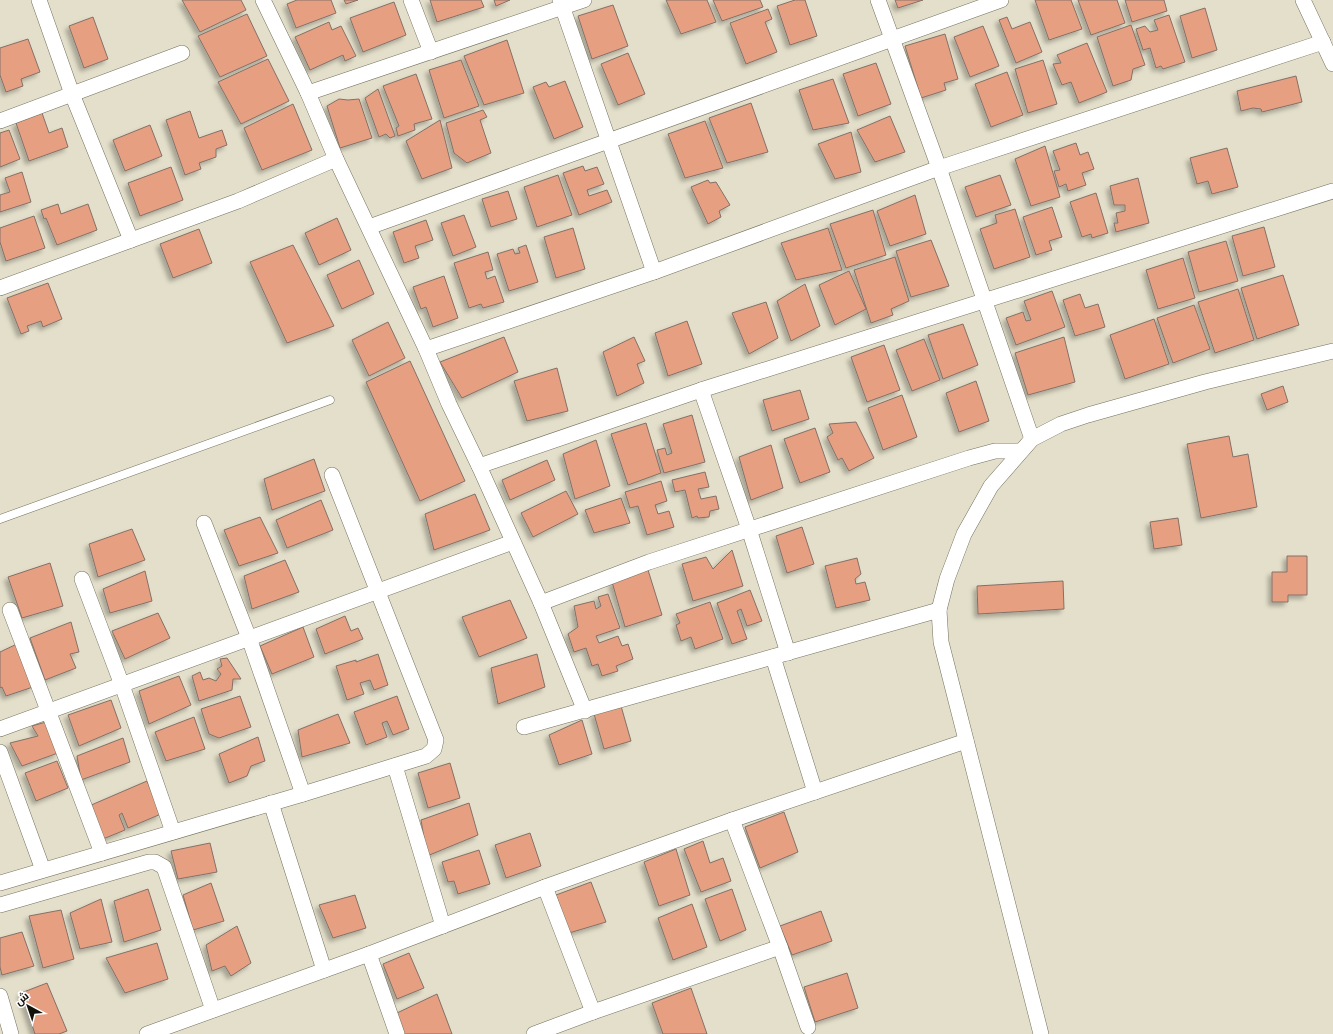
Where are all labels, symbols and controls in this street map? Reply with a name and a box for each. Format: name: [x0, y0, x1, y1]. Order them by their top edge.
north arrow: [8, 986, 48, 1026]
text: ش: [12, 989, 31, 1008]

